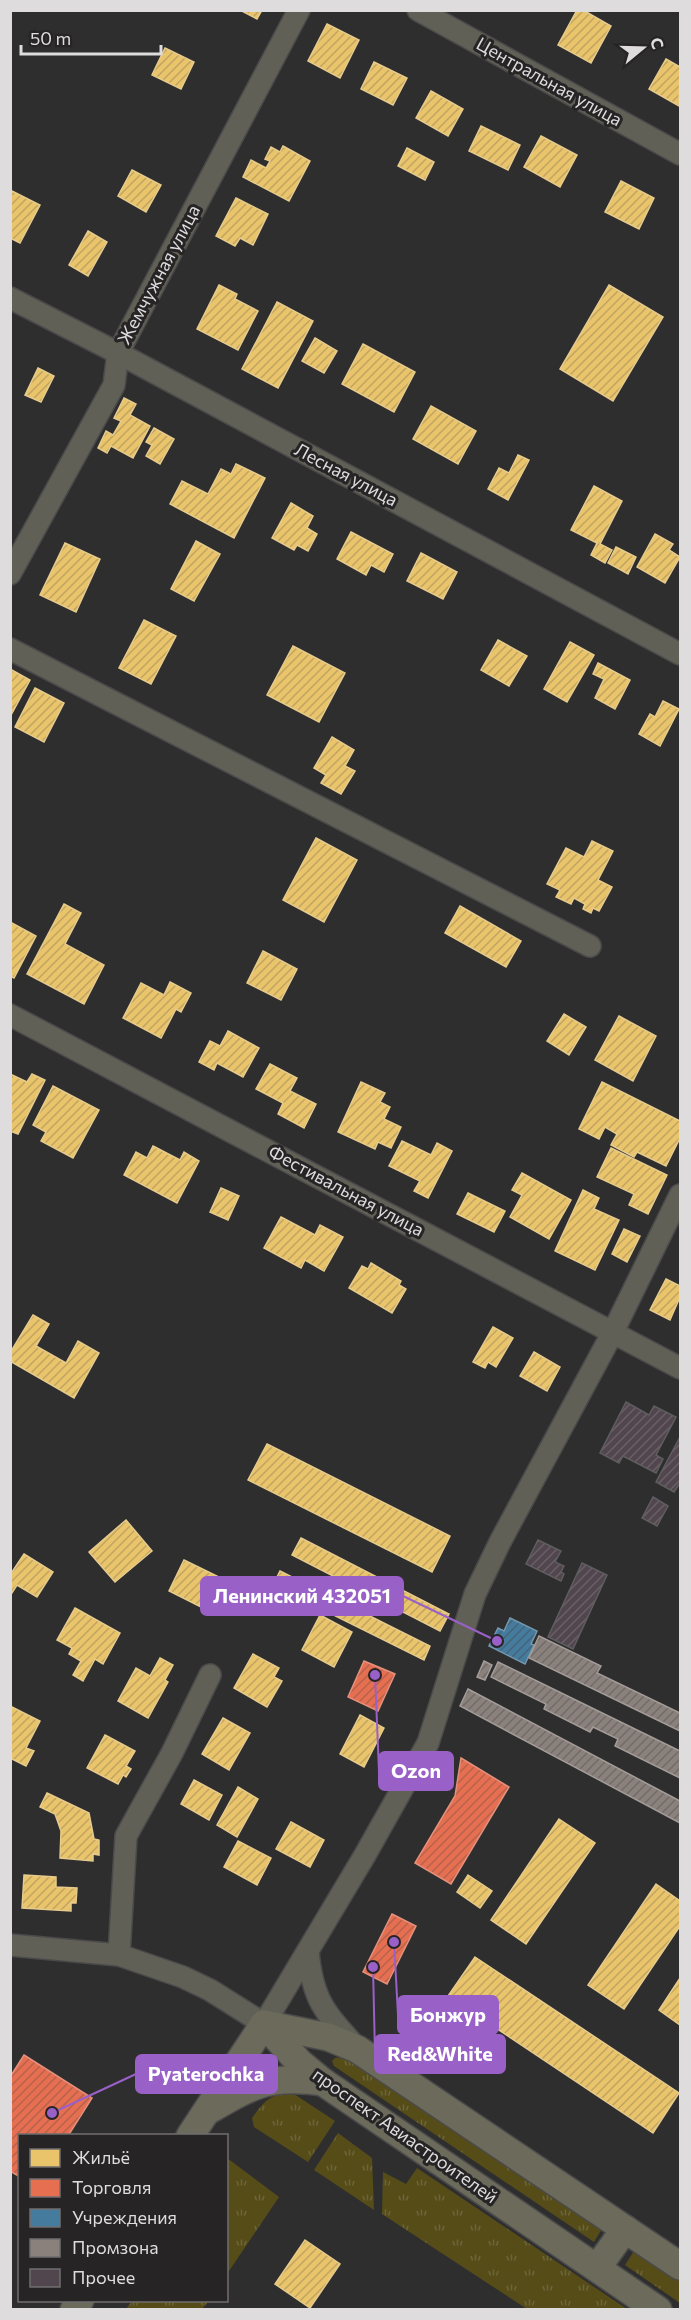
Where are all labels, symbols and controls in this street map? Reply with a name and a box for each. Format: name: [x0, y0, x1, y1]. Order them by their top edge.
scale bar: [21, 18, 160, 56]
north arrow: [613, 18, 673, 78]
text: 50 m: [30, 27, 71, 49]
street label: Центральная улица: [473, 32, 626, 130]
text: С: [647, 35, 668, 51]
street label: Жемчужная улица: [112, 201, 204, 348]
street label: Лесная улица: [291, 438, 402, 511]
street label: Фестивальная улица: [265, 1140, 428, 1240]
callout: Ленинский 432051: [201, 1577, 403, 1615]
text: Ленинский 432051: [213, 1583, 391, 1607]
callout: Ozon: [379, 1752, 453, 1790]
text: Ozon: [391, 1758, 441, 1782]
callout: Бонжур: [398, 1996, 498, 2034]
text: Бонжур: [410, 2002, 486, 2026]
callout: Red&White: [375, 2035, 505, 2073]
text: Red&White: [387, 2041, 493, 2065]
callout: Pyaterochka: [136, 2055, 277, 2093]
text: Pyaterochka: [148, 2061, 264, 2085]
street label: проспект Авиастроителей: [309, 2063, 502, 2207]
legend: [18, 2134, 228, 2302]
text: Жильё: [72, 2146, 130, 2168]
text: Торговля: [72, 2176, 151, 2198]
text: Учреждения: [72, 2206, 177, 2228]
text: Промзона: [72, 2236, 159, 2258]
text: Прочее: [72, 2266, 135, 2288]

